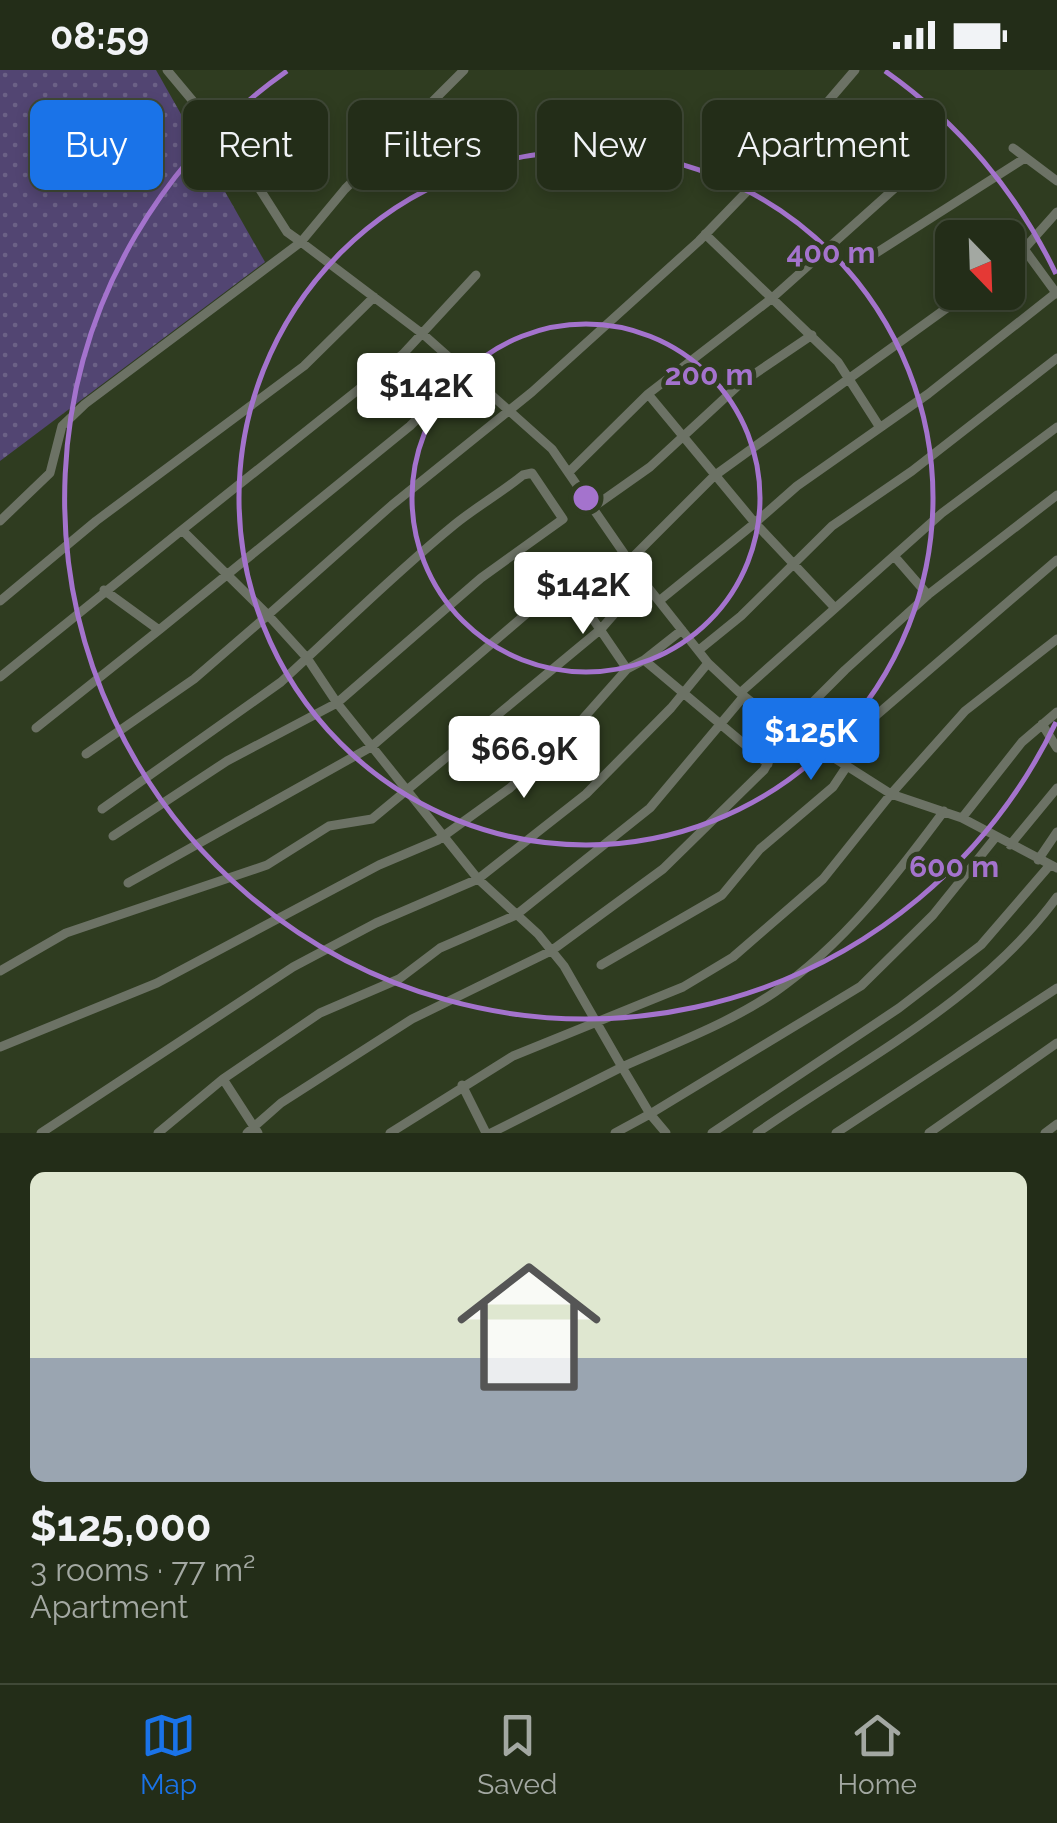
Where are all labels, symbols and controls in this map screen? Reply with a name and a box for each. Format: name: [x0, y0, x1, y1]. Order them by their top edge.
text: 08:59: [50, 13, 149, 58]
chip: Buy: [30, 100, 163, 190]
chip: Rent: [183, 100, 328, 190]
chip: Filters: [348, 100, 517, 190]
chip: New: [537, 100, 682, 190]
chip: Apartment: [702, 100, 945, 190]
north arrow: [935, 220, 1025, 310]
map controls: [935, 220, 1025, 310]
text: 400 m: [786, 235, 876, 270]
pin: $142K: [356, 353, 496, 438]
text: 200 m: [665, 357, 753, 392]
text: $142K: [379, 367, 473, 404]
centre of rings: [568, 480, 604, 516]
pin: $142K: [513, 552, 653, 637]
text: $142K: [536, 566, 630, 603]
pin: $125K: [741, 698, 881, 783]
text: $125K: [764, 712, 858, 749]
pin: $66.9K: [443, 716, 605, 801]
text: $66.9K: [471, 730, 577, 767]
text: 600 m: [909, 849, 999, 884]
icon: home: [439, 1237, 619, 1417]
text: $125,000: [30, 1502, 211, 1551]
text: 3 rooms · 77 m²: [30, 1551, 256, 1588]
text: Apartment: [30, 1588, 188, 1625]
tab: Map: [140, 1708, 197, 1801]
tab: Saved: [477, 1708, 557, 1801]
tab: Home: [838, 1708, 917, 1801]

